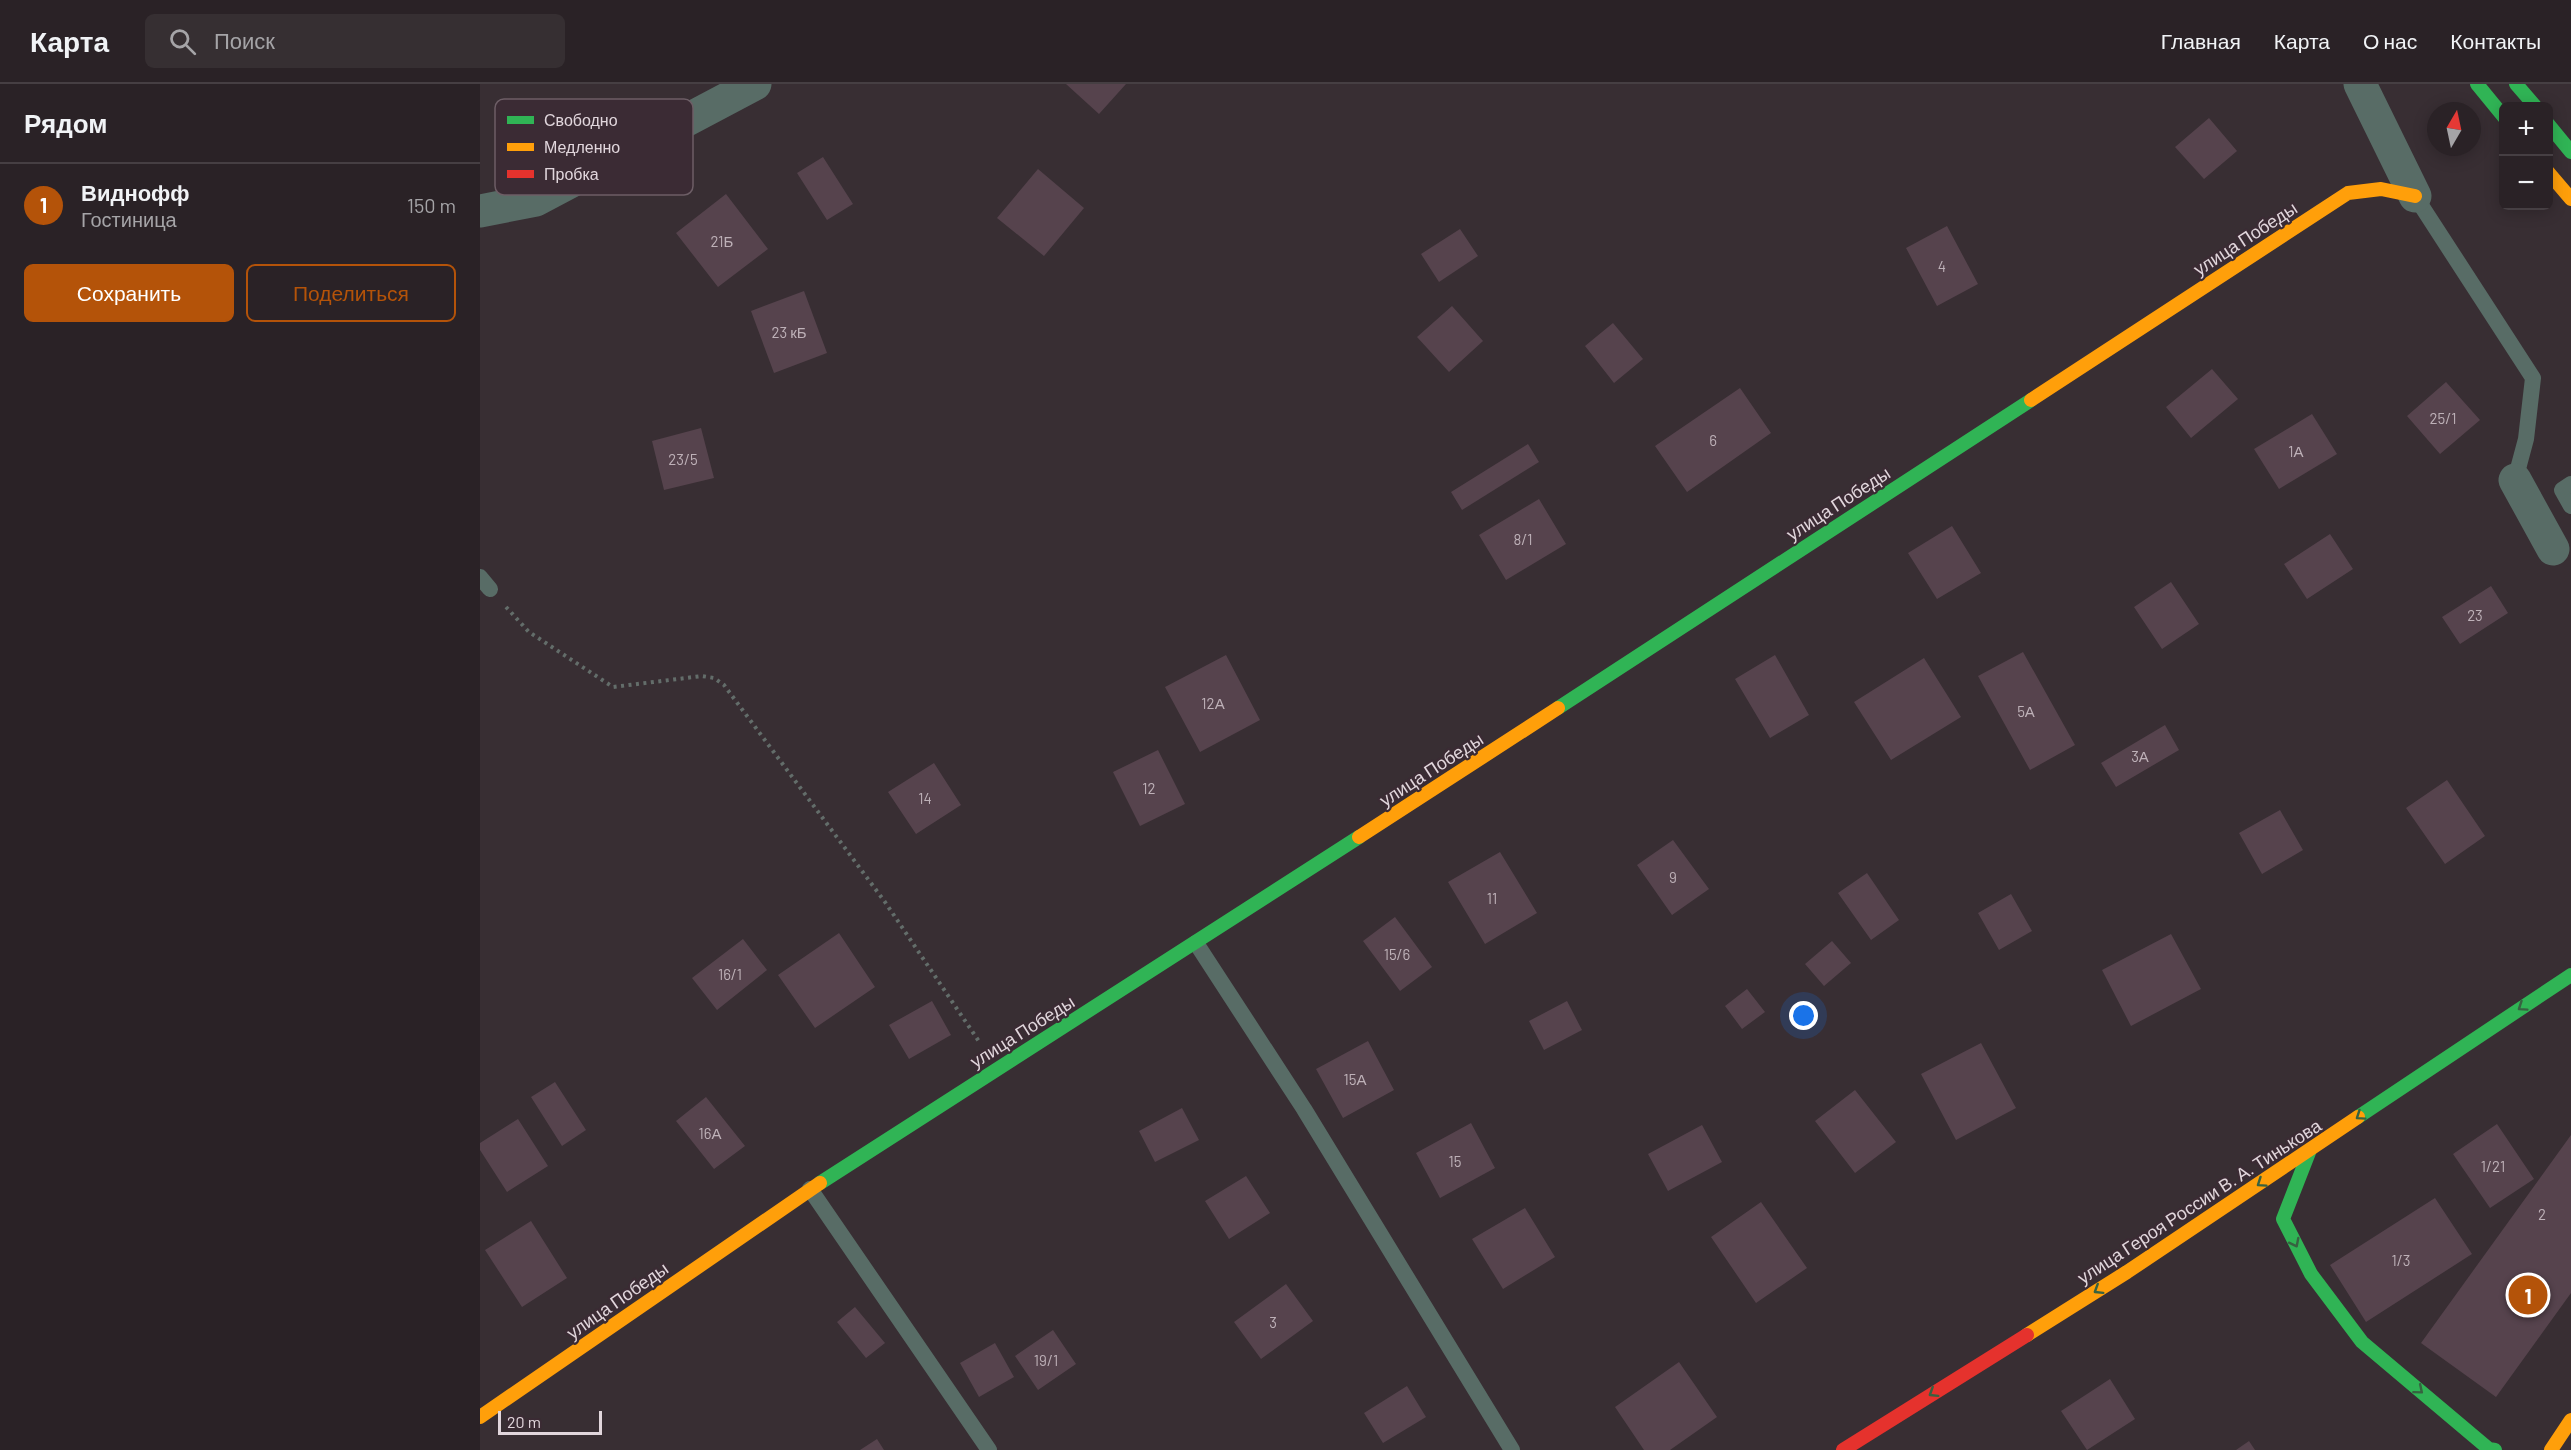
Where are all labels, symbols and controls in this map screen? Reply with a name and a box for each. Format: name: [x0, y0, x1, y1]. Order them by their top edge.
search box: [145, 14, 565, 68]
text: Карта: [30, 24, 109, 58]
icon: search: [166, 25, 199, 58]
text: Поиск: [214, 27, 275, 53]
text: Главная: [2161, 28, 2241, 53]
text: Карта: [2274, 28, 2330, 53]
text: О нас: [2363, 28, 2417, 53]
text: Контакты: [2450, 28, 2541, 53]
legend: [495, 99, 693, 195]
north arrow: [2427, 102, 2481, 156]
map controls: [2499, 102, 2553, 210]
button: +: [2499, 102, 2553, 156]
text: Рядом: [24, 107, 107, 138]
text: Свободно: [544, 110, 618, 129]
text: Медленно: [544, 137, 620, 156]
button: −: [2499, 156, 2553, 210]
text: Пробка: [544, 164, 599, 183]
text: Виднофф: [81, 179, 190, 205]
text: 1: [40, 193, 47, 217]
text: 150 m: [407, 193, 456, 217]
street label: улица Победы: [2189, 196, 2301, 280]
text: Гостиница: [81, 207, 177, 231]
house number: 21Б: [711, 232, 734, 250]
house number: 4: [1938, 257, 1946, 275]
button: Сохранить: [24, 264, 234, 322]
button: Поделиться: [246, 264, 456, 322]
house number: 23 кБ: [771, 323, 807, 341]
house number: 25/1: [2429, 409, 2457, 427]
house number: 6: [1709, 431, 1717, 449]
house number: 1А: [2288, 442, 2304, 460]
house number: 23/5: [668, 450, 698, 468]
street label: улица Победы: [1782, 461, 1894, 545]
house number: 8/1: [1513, 530, 1533, 548]
house number: 23: [2467, 606, 2483, 624]
house number: 12А: [1201, 694, 1225, 712]
house number: 5А: [2017, 702, 2035, 720]
street label: улица Победы: [1375, 727, 1487, 811]
house number: 3А: [2131, 747, 2149, 765]
house number: 12: [1142, 779, 1156, 797]
house number: 14: [918, 789, 932, 807]
house number: 9: [1669, 868, 1677, 886]
house number: 11: [1487, 889, 1497, 907]
house number: 15/6: [1384, 945, 1410, 963]
house number: 16/1: [718, 965, 742, 983]
street label: улица Победы: [966, 990, 1078, 1072]
one-way arrow: [2518, 1000, 2529, 1011]
your location: [1789, 1001, 1818, 1030]
house number: 15А: [1344, 1070, 1366, 1088]
one-way arrow: [2356, 1109, 2367, 1120]
street label: улица Героя России В. А. Тинькова: [2073, 1113, 2326, 1288]
house number: 16А: [699, 1124, 721, 1142]
house number: 15: [1449, 1152, 1461, 1170]
house number: 1/21: [2481, 1157, 2505, 1175]
one-way arrow: [2257, 1175, 2267, 1187]
house number: 2: [2538, 1205, 2546, 1223]
one-way arrow: [2288, 1236, 2299, 1247]
house number: 1/3: [2392, 1251, 2410, 1269]
street label: улица Победы: [562, 1257, 672, 1343]
pin: 1: [2508, 1272, 2548, 1318]
one-way arrow: [2094, 1282, 2104, 1294]
house number: 3: [1269, 1313, 1277, 1331]
house number: 19/1: [1034, 1351, 1058, 1369]
one-way arrow: [2412, 1383, 2423, 1394]
one-way arrow: [1929, 1386, 1939, 1398]
scale bar: [498, 1408, 602, 1436]
text: 20 m: [507, 1412, 541, 1431]

